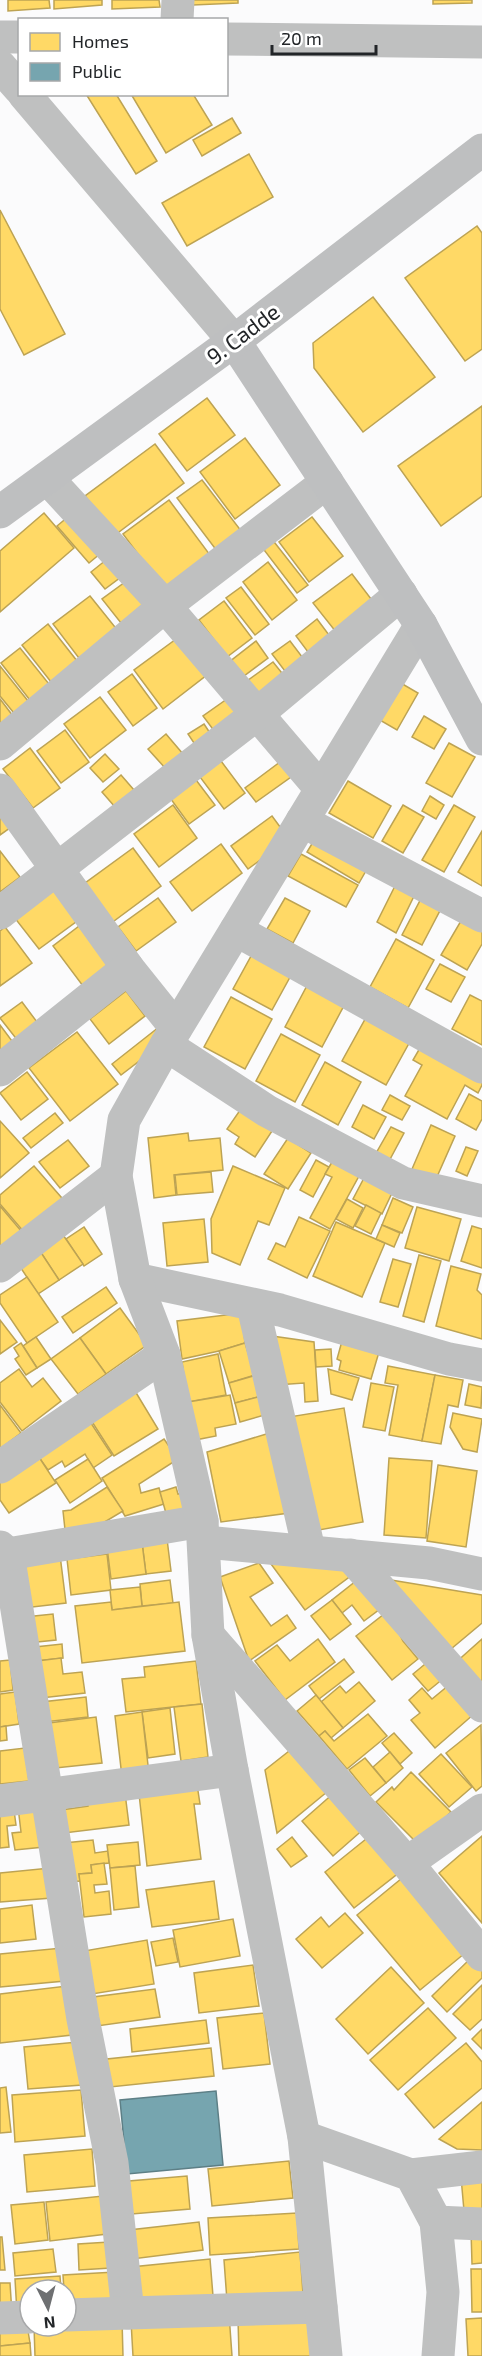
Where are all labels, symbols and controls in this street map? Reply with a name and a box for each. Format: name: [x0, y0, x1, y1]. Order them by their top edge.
legend: [18, 18, 228, 96]
scale bar: [272, 18, 376, 56]
text: 20 m: [281, 27, 322, 49]
text: Homes: [72, 30, 129, 52]
text: Public: [72, 60, 122, 82]
street label: 9. Cadde: [201, 297, 284, 369]
north arrow: [18, 2278, 78, 2338]
text: N: [43, 2313, 56, 2333]

